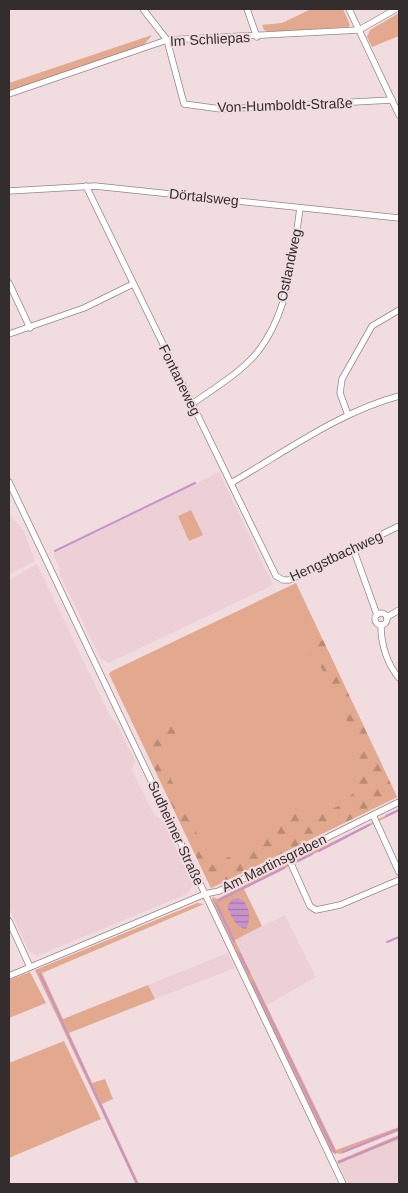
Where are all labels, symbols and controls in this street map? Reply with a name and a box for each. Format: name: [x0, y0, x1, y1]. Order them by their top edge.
street label: Im Schliepas: [170, 29, 250, 49]
street label: Von-Humboldt-Straße: [217, 95, 353, 115]
street label: Dörtalsweg: [168, 185, 240, 209]
street label: Ostlandweg: [273, 227, 305, 303]
street label: Fontaneweg: [156, 342, 204, 418]
street label: Hengstbachweg: [287, 528, 385, 584]
street label: Sudheimer Straße: [145, 778, 207, 888]
street label: Am Martinsgraben: [219, 831, 329, 895]

